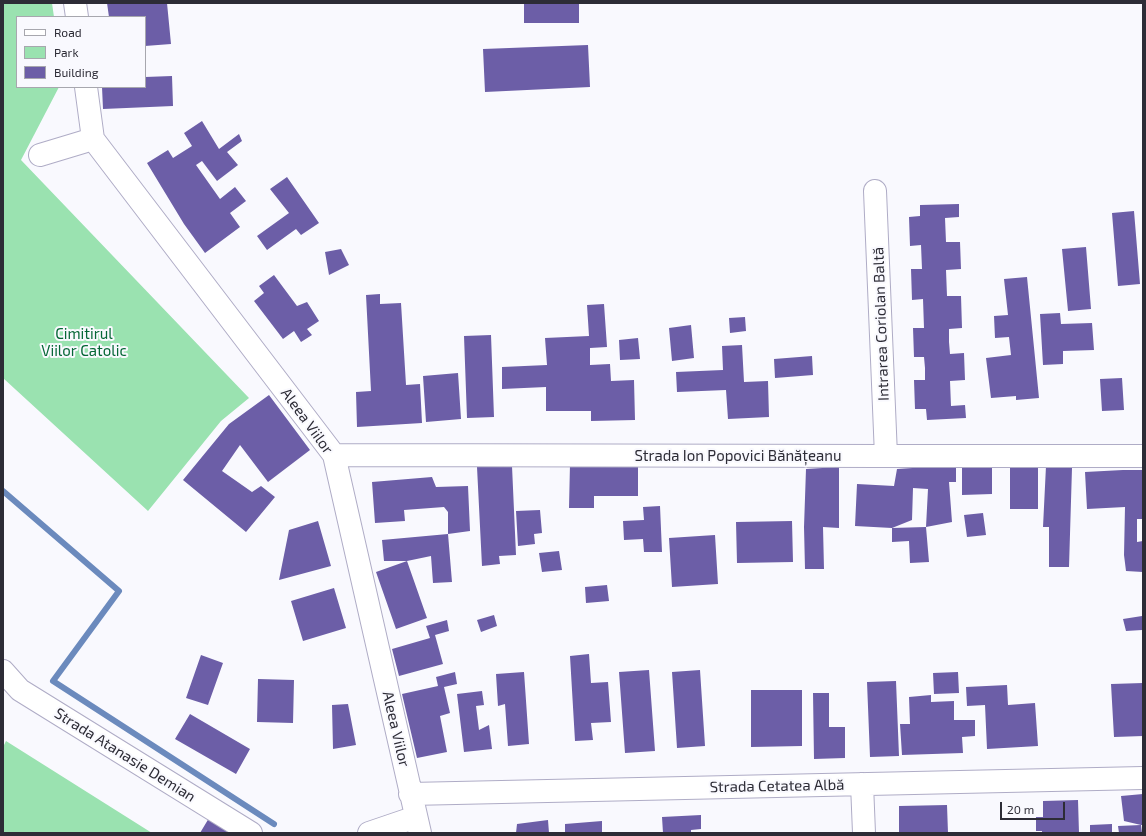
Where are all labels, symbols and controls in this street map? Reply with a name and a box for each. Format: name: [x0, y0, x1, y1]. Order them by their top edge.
legend: [16, 16, 146, 88]
text: Road: [54, 25, 82, 39]
text: Park: [54, 45, 79, 59]
text: Building: [54, 65, 98, 79]
street label: Intrarea Coriolan Baltă: [869, 247, 893, 401]
park label: Cimitirul Viilor Catolic: [41, 325, 127, 360]
street label: Aleea Viilor: [277, 385, 337, 457]
street label: Strada Ion Popovici Bănățeanu: [634, 447, 842, 465]
street label: Aleea Viilor: [379, 689, 413, 769]
street label: Strada Atanasie Demian: [51, 704, 199, 806]
street label: Strada Cetatea Albă: [709, 776, 845, 796]
scale bar: [1002, 794, 1067, 820]
text: 20 m: [1007, 802, 1034, 816]

